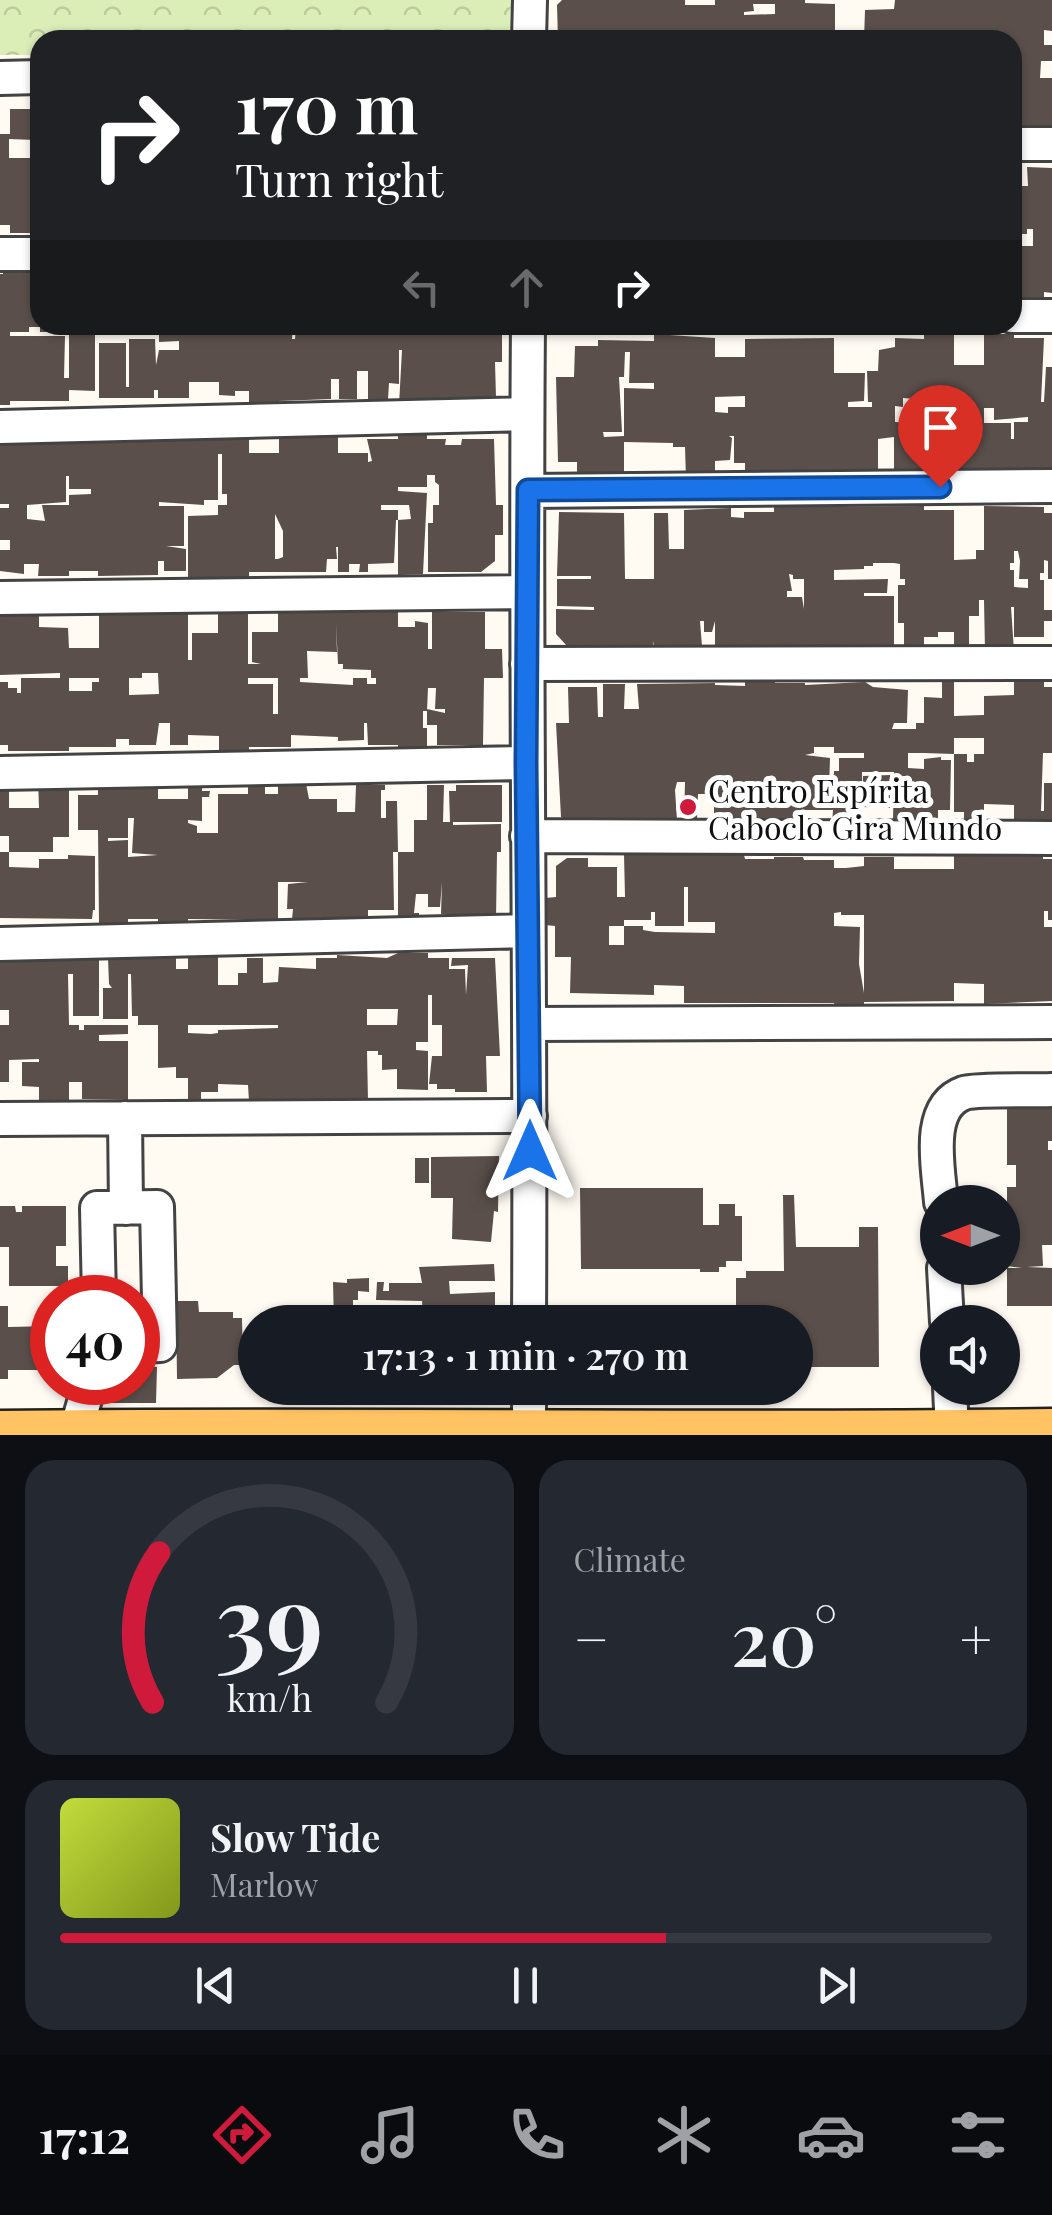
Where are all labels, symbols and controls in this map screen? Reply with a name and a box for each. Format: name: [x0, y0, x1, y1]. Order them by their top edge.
text: 170 m: [235, 58, 418, 152]
icon: right: [70, 70, 200, 200]
text: Turn right: [235, 148, 443, 208]
icon: left: [394, 260, 449, 315]
icon: ahead: [499, 260, 554, 315]
icon: right: [604, 260, 659, 315]
pin: [898, 385, 983, 488]
icon: arrive: [913, 400, 968, 455]
place label: Centro Espírita Caboclo Gira Mundo: [708, 768, 1002, 848]
marker: Centro Espírita Caboclo Gira Mundo: [677, 796, 699, 818]
position arrow: [478, 1099, 582, 1203]
north arrow: [920, 1185, 1020, 1285]
map controls: [920, 1185, 1020, 1405]
speed limit sign: 40: [30, 1275, 160, 1405]
button: sound: [920, 1305, 1020, 1405]
text: 17:13 · 1 min · 270 m: [362, 1329, 689, 1380]
text: Climate: [574, 1537, 686, 1580]
text: 39: [215, 1547, 323, 1686]
text: 20°: [731, 1586, 838, 1686]
text: −: [574, 1600, 609, 1674]
text: +: [960, 1600, 992, 1674]
text: km/h: [226, 1673, 312, 1721]
text: Slow Tide: [210, 1811, 380, 1862]
text: Marlow: [210, 1862, 318, 1905]
icon: previous: [188, 1958, 243, 2013]
icon: pause: [498, 1958, 553, 2013]
icon: next: [809, 1958, 864, 2013]
icon: directions: [207, 2100, 277, 2170]
icon: music: [355, 2100, 425, 2170]
icon: phone: [502, 2100, 572, 2170]
icon: climate: [649, 2100, 719, 2170]
icon: car: [796, 2100, 866, 2170]
icon: filters: [943, 2100, 1013, 2170]
text: 17:12: [39, 2105, 130, 2165]

